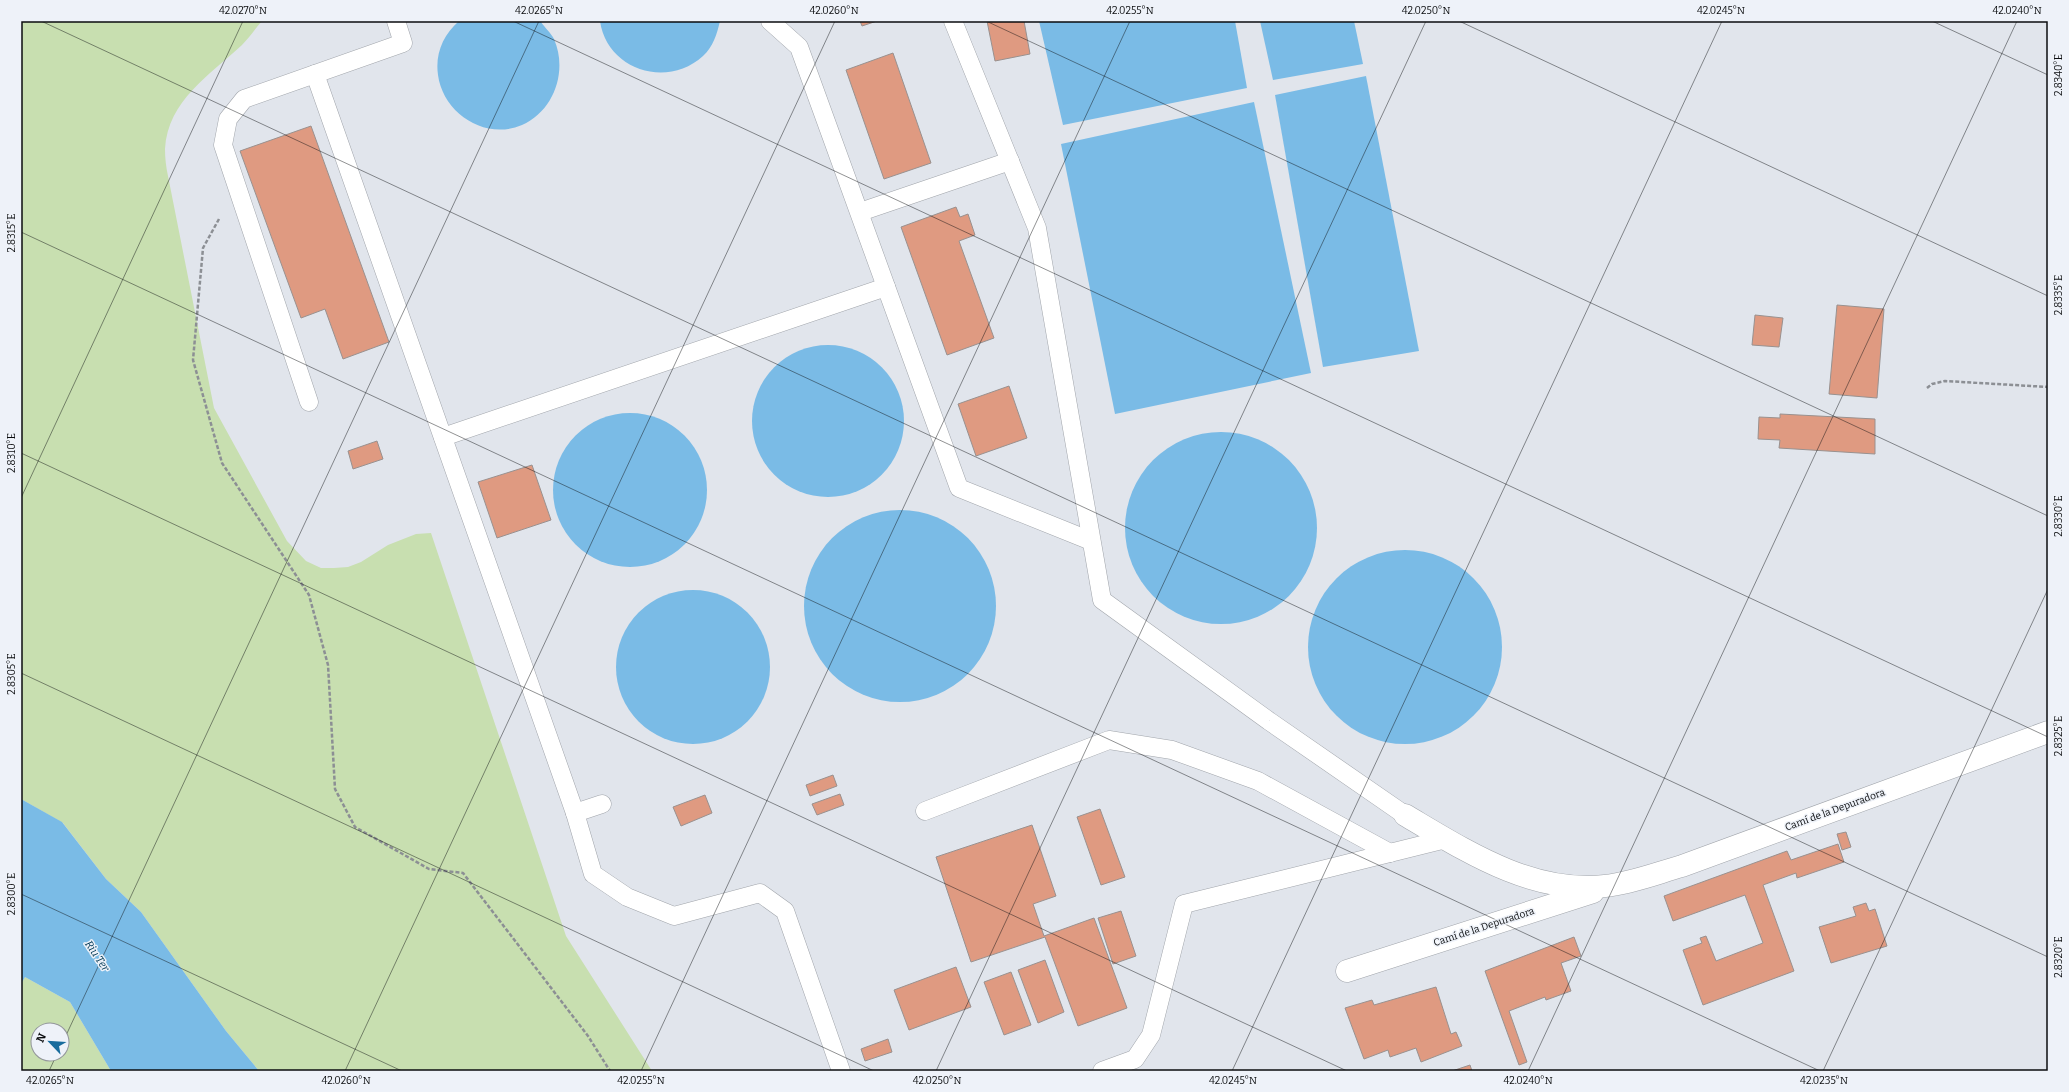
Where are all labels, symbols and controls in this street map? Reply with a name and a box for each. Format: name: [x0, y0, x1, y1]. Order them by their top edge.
text: 42.0270°N: [219, 5, 267, 17]
text: 42.0265°N: [515, 5, 563, 17]
text: 42.0260°N: [809, 5, 859, 17]
text: 42.0255°N: [1106, 5, 1154, 17]
text: 42.0250°N: [1402, 5, 1450, 17]
text: 42.0245°N: [1697, 5, 1745, 17]
text: 42.0240°N: [1992, 5, 2042, 17]
text: 2.8340°E: [2053, 54, 2065, 96]
text: 2.8315°E: [6, 214, 18, 252]
text: 2.8335°E: [2053, 275, 2065, 315]
text: 2.8310°E: [6, 433, 18, 473]
text: 2.8330°E: [2053, 495, 2065, 537]
text: 2.8305°E: [6, 653, 18, 695]
text: 2.8325°E: [2053, 716, 2065, 756]
street label: Camí de la Depuradora: [1783, 785, 1887, 834]
text: 2.8300°E: [6, 873, 18, 915]
street label: Camí de la Depuradora: [1432, 904, 1536, 949]
text: 2.8320°E: [2053, 936, 2065, 978]
water label: Riu Ter: [82, 938, 112, 974]
north arrow: [30, 1022, 70, 1062]
text: N: [34, 1031, 49, 1045]
text: 42.0265°N: [26, 1075, 74, 1087]
text: 42.0260°N: [321, 1075, 371, 1087]
text: 42.0255°N: [617, 1075, 665, 1087]
text: 42.0250°N: [913, 1075, 961, 1087]
text: 42.0245°N: [1209, 1075, 1257, 1087]
text: 42.0240°N: [1503, 1075, 1553, 1087]
text: 42.0235°N: [1800, 1075, 1848, 1087]

